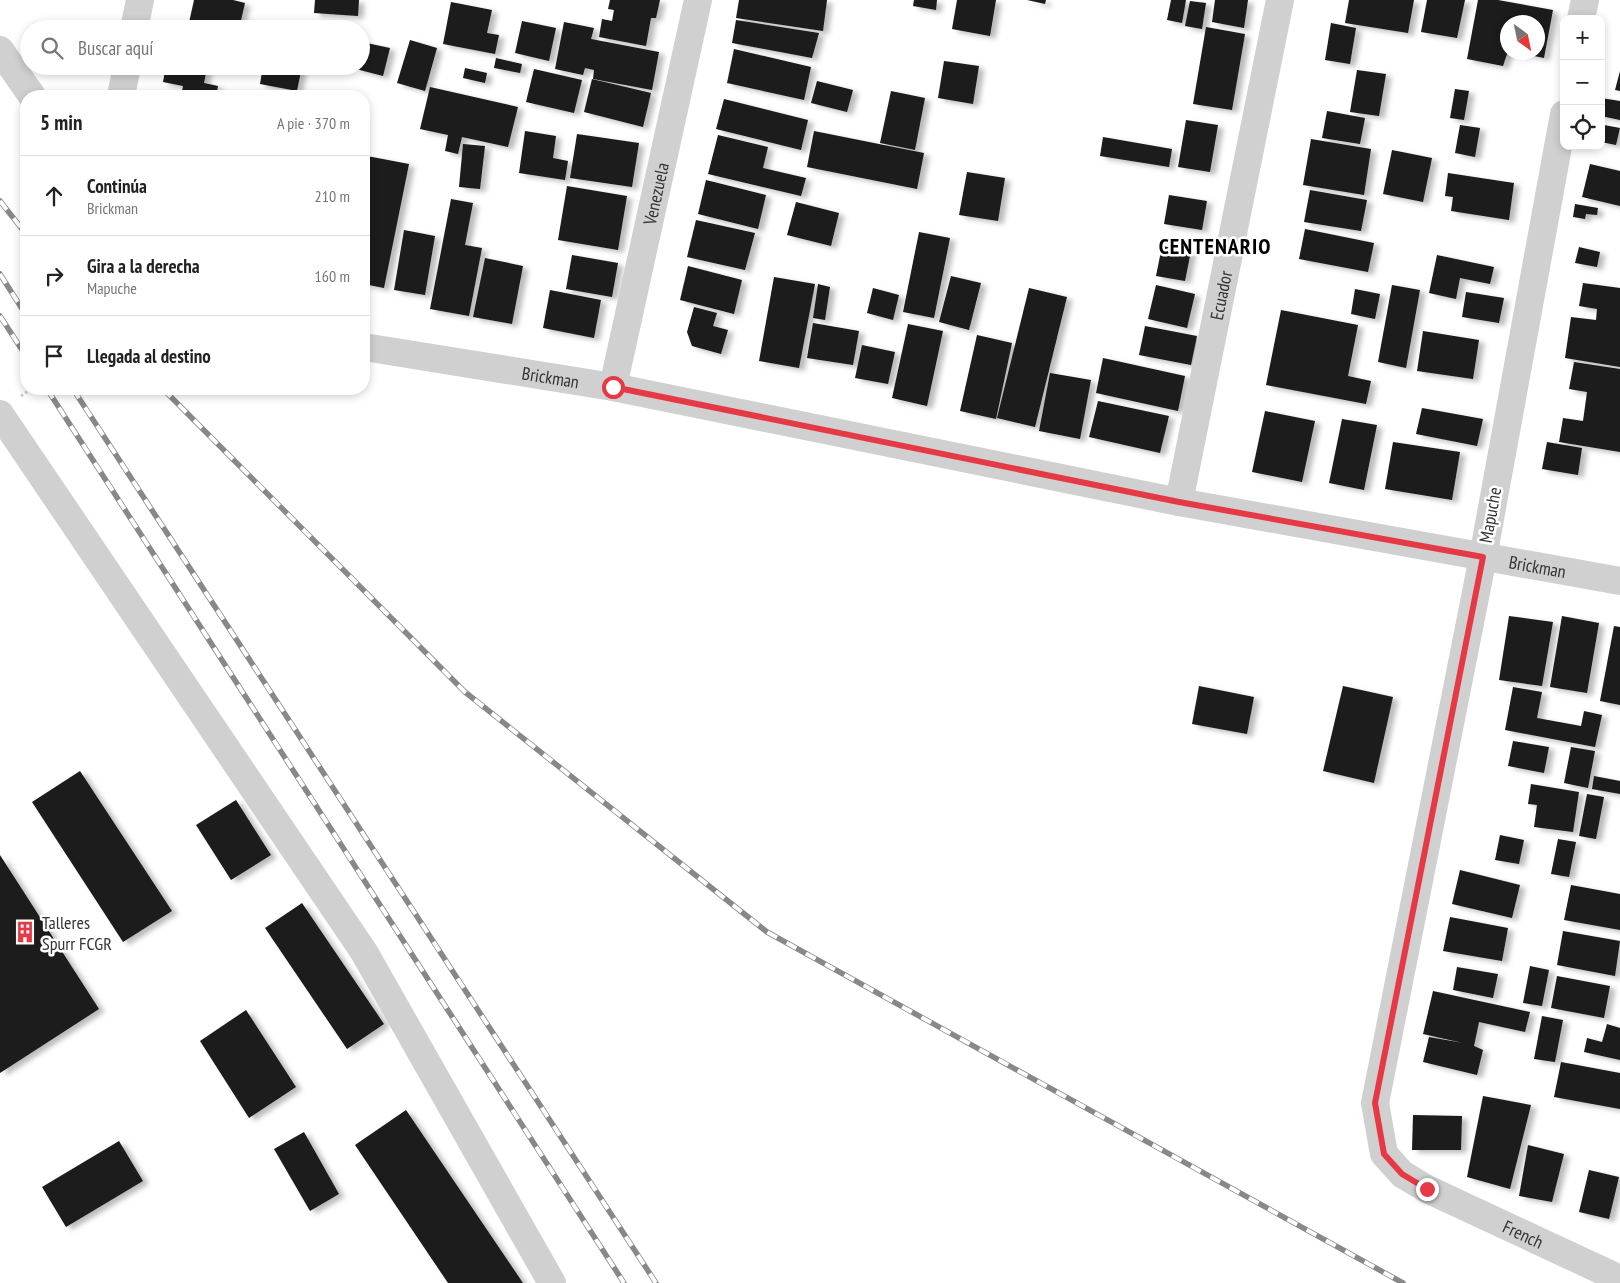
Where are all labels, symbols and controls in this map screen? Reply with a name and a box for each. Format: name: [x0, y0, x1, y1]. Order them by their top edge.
north arrow: [1500, 15, 1545, 60]
map controls: [1560, 15, 1605, 150]
button: +: [1560, 15, 1605, 60]
search box: [20, 20, 370, 75]
icon: search: [38, 34, 66, 62]
text: Buscar aquí: [78, 36, 153, 60]
button: −: [1560, 60, 1605, 105]
button: locate: [1560, 105, 1605, 150]
text: 5 min: [40, 109, 82, 136]
text: A pie · 370 m: [277, 113, 350, 133]
street label: Venezuela: [637, 160, 673, 228]
text: Continúa: [87, 174, 147, 198]
icon: ahead: [40, 182, 68, 210]
text: 210 m: [315, 186, 350, 206]
text: Brickman: [87, 198, 138, 218]
district label: CENTENARIO: [1159, 232, 1271, 260]
text: Gira a la derecha: [87, 254, 200, 278]
icon: right: [40, 262, 68, 290]
text: 160 m: [315, 266, 350, 286]
street label: Ecuador: [1204, 268, 1237, 322]
text: Mapuche: [87, 278, 137, 298]
icon: arrive: [40, 342, 68, 370]
text: Llegada al destino: [87, 344, 211, 368]
street label: Brickman: [520, 361, 581, 393]
route start: [602, 376, 625, 399]
street label: Mapuche: [1474, 485, 1506, 545]
street label: Brickman: [1507, 550, 1568, 583]
place label: Talleres Spurr FCGR: [42, 911, 112, 955]
building icon: Talleres Spurr FCGR: [12, 919, 38, 945]
route end: [1416, 1178, 1439, 1201]
street label: French: [1499, 1215, 1547, 1253]

